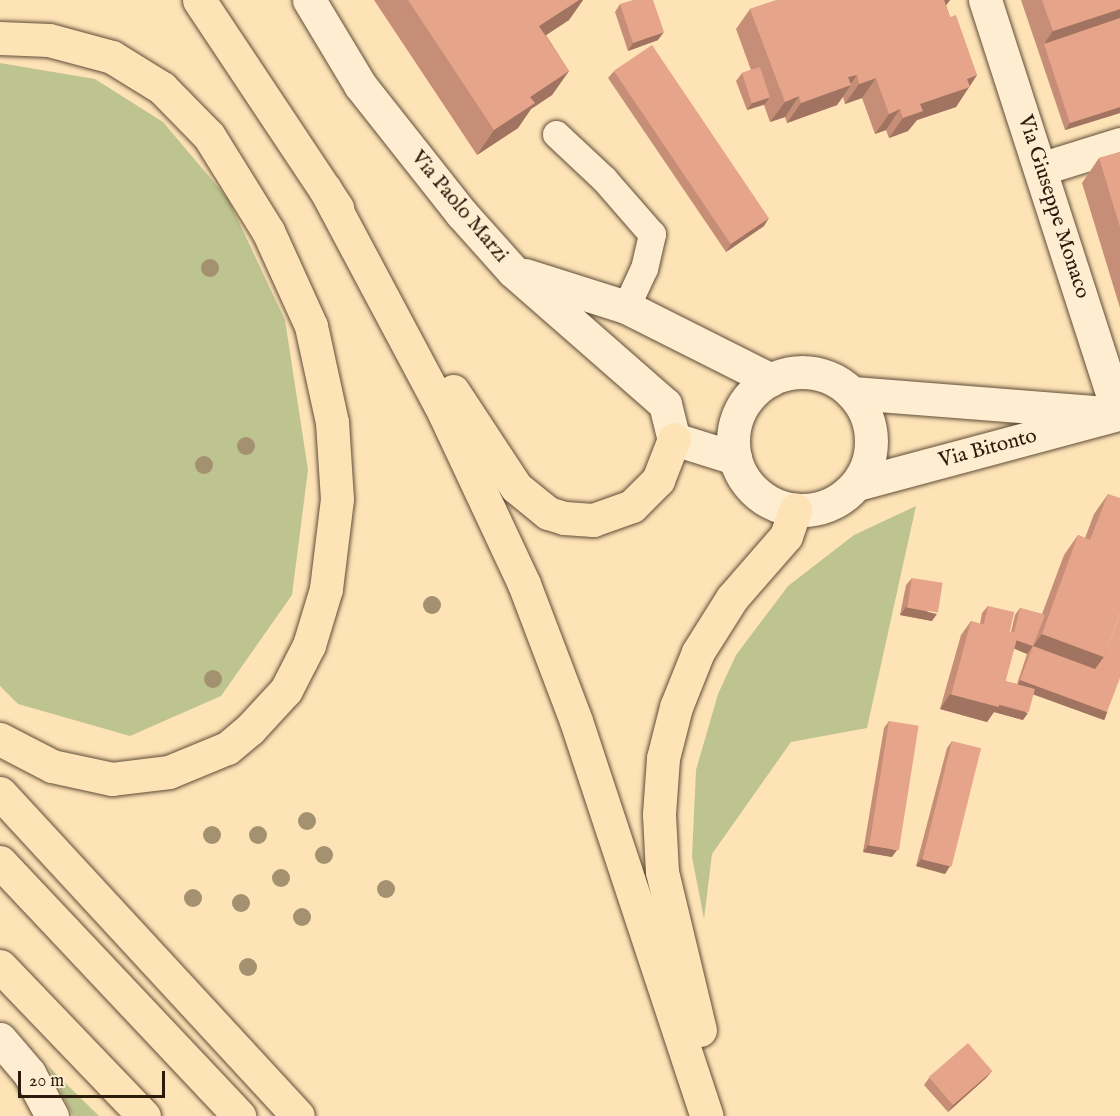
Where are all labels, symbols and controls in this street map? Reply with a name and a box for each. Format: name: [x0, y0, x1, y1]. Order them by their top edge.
street label: Via Giuseppe Monaco: [1011, 112, 1095, 302]
street label: Via Paolo Marzi: [405, 146, 513, 268]
street label: Via Bitonto: [936, 424, 1040, 474]
scale bar: [21, 1059, 168, 1097]
text: 20 m: [29, 1070, 64, 1093]

